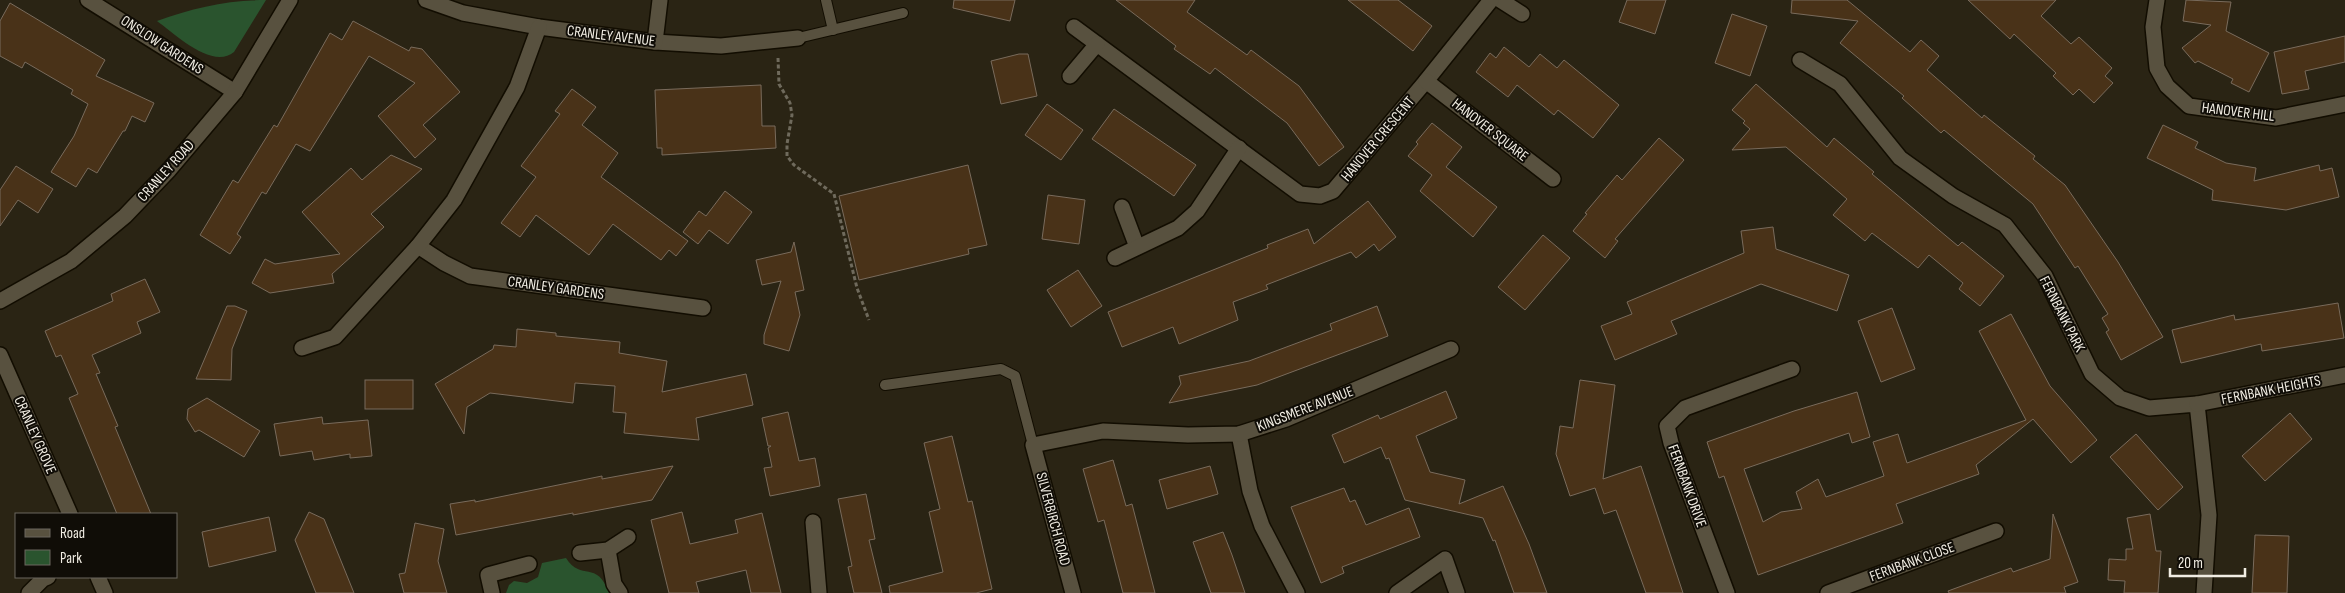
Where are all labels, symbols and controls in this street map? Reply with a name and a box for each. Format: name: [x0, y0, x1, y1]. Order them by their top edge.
street label: ONSLOW GARDENS: [117, 11, 207, 79]
street label: CRANLEY AVENUE: [566, 21, 656, 51]
street label: HANOVER CRESCENT: [1337, 93, 1419, 185]
street label: HANOVER SQUARE: [1448, 94, 1532, 166]
street label: HANOVER HILL: [2201, 98, 2276, 126]
street label: CRANLEY ROAD: [133, 136, 199, 206]
street label: CRANLEY GARDENS: [507, 272, 605, 304]
street label: FERNBANK PARK: [2035, 273, 2089, 355]
street label: FERNBANK HEIGHTS: [2220, 371, 2322, 409]
street label: KINGSMERE AVENUE: [1254, 382, 1356, 436]
street label: CRANLEY GROVE: [9, 393, 61, 477]
street label: FERNBANK DRIVE: [1663, 442, 1711, 530]
street label: SILVERBIRCH ROAD: [1031, 470, 1075, 568]
legend: [15, 513, 178, 578]
text: Road: [60, 524, 85, 543]
street label: FERNBANK CLOSE: [1867, 538, 1957, 586]
scale bar: [2170, 546, 2245, 578]
text: Park: [60, 549, 82, 568]
text: 20 m: [2178, 554, 2203, 573]

